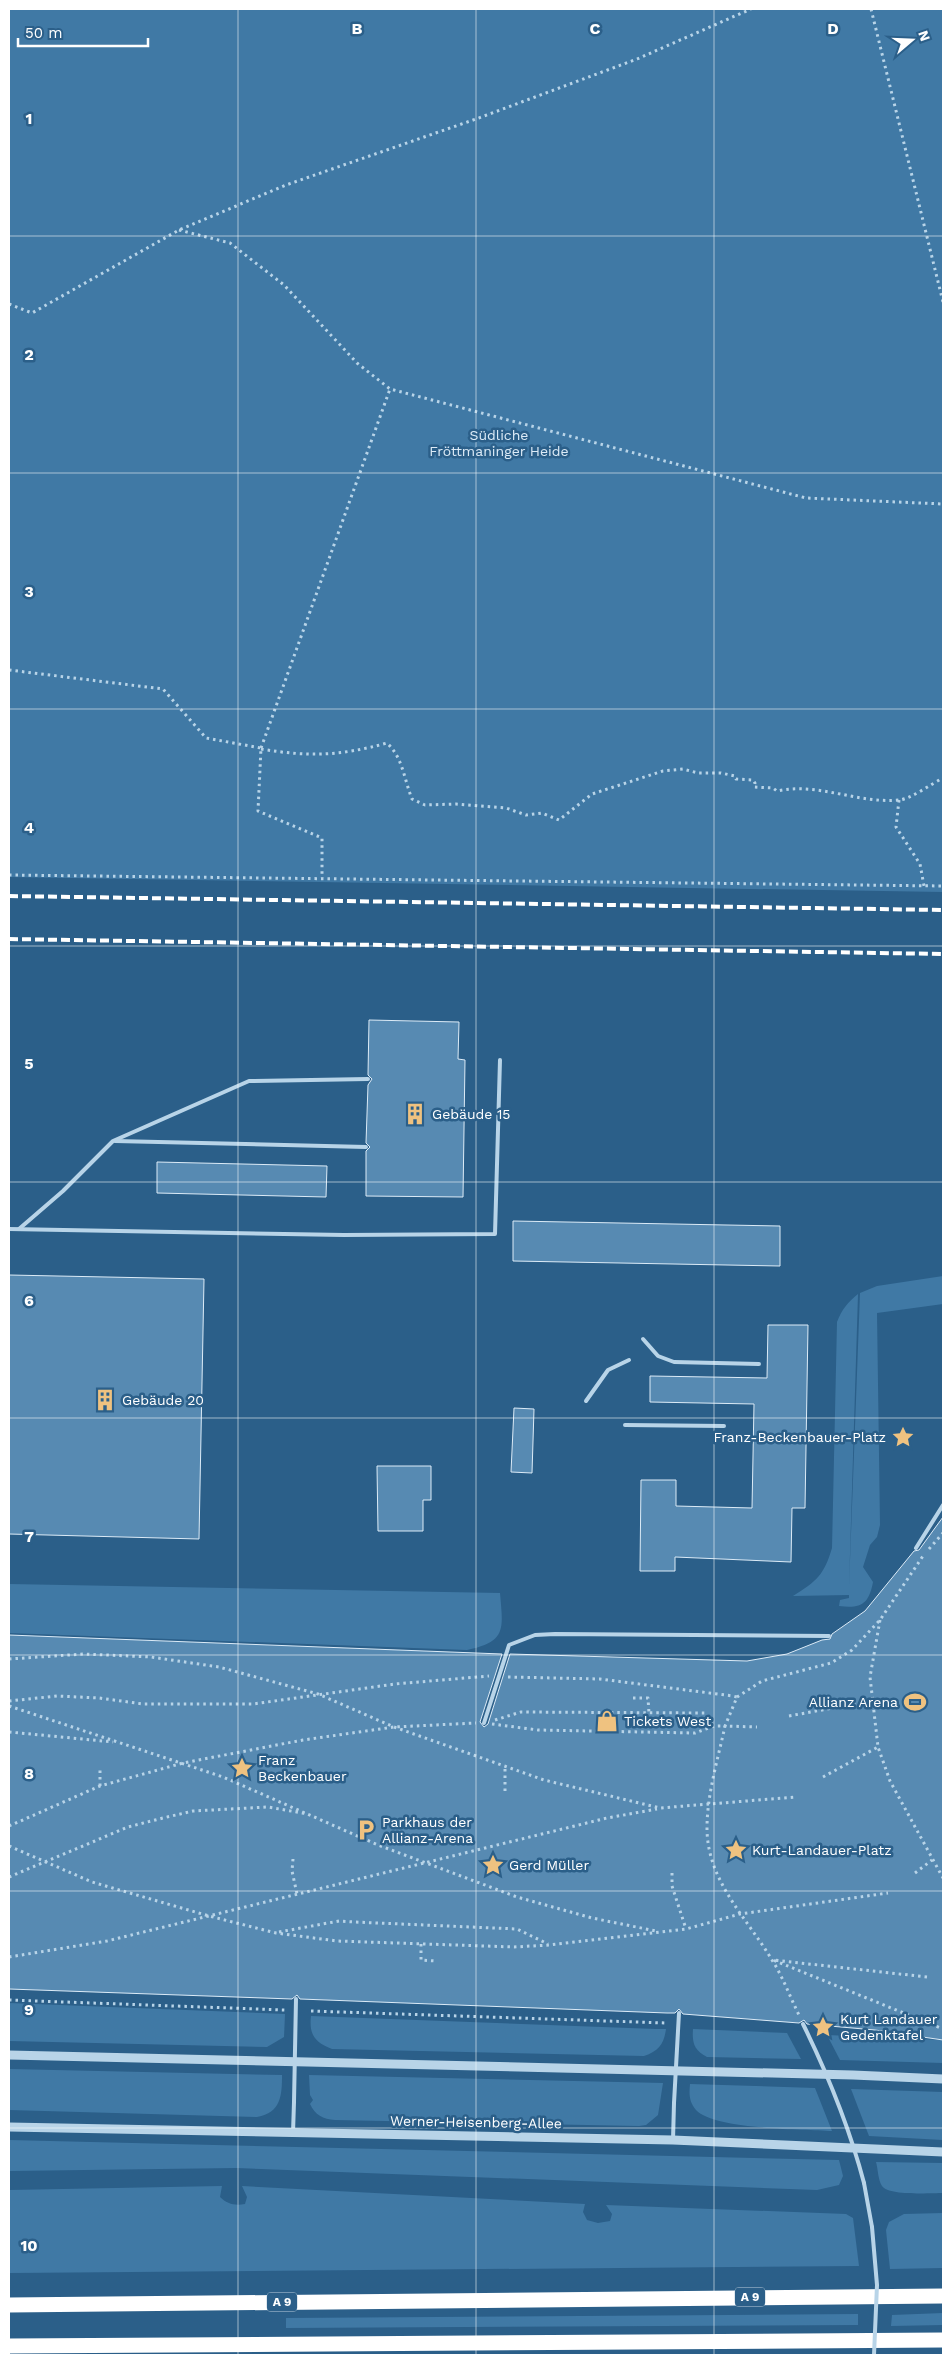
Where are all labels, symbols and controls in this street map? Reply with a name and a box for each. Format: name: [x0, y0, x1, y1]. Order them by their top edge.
scale bar: [18, 15, 148, 47]
north arrow: [887, 15, 937, 65]
text: B: [352, 19, 363, 38]
text: C: [590, 19, 601, 38]
text: D: [827, 19, 839, 38]
text: 50 m: [25, 24, 62, 42]
text: N: [915, 28, 934, 43]
text: 1: [26, 109, 32, 128]
text: 2: [24, 345, 34, 364]
park label: Südliche Fröttmaninger Heide: [429, 427, 569, 459]
text: 3: [24, 582, 34, 601]
text: 4: [24, 818, 34, 837]
text: 5: [24, 1054, 34, 1073]
building icon: Gebäude 15: [402, 1101, 428, 1127]
place label: Gebäude 15: [432, 1106, 511, 1122]
text: 6: [24, 1291, 34, 1310]
building icon: Gebäude 20: [92, 1387, 118, 1413]
place label: Gebäude 20: [122, 1392, 204, 1408]
place icon: Franz-Beckenbauer-Platz: [890, 1424, 916, 1450]
place label: Franz-Beckenbauer-Platz: [713, 1429, 886, 1445]
text: 7: [24, 1527, 34, 1546]
sports icon: Allianz Arena: [902, 1689, 928, 1715]
place label: Allianz Arena: [809, 1694, 898, 1710]
shop icon: Tickets West: [594, 1708, 620, 1734]
place label: Tickets West: [624, 1713, 711, 1729]
place label: Franz Beckenbauer: [258, 1752, 347, 1784]
place icon: Franz Beckenbauer: [229, 1755, 255, 1781]
text: 8: [24, 1764, 34, 1783]
place label: Parkhaus der Allianz-Arena: [382, 1814, 473, 1846]
parking icon: Parkhaus der Allianz-Arena: [353, 1817, 379, 1843]
place icon: Kurt-Landauer-Platz: [723, 1837, 749, 1863]
place label: Kurt-Landauer-Platz: [752, 1842, 892, 1858]
place icon: Gerd Müller: [480, 1852, 506, 1878]
place label: Gerd Müller: [509, 1857, 589, 1873]
text: 9: [24, 2000, 34, 2019]
place label: Kurt Landauer Gedenktafel: [840, 2011, 938, 2043]
place icon: Kurt Landauer Gedenktafel: [810, 2014, 836, 2040]
street label: Werner-Heisenberg-Allee: [390, 2113, 562, 2131]
text: 10: [20, 2236, 38, 2255]
road number: A 9: [735, 2288, 765, 2306]
road number: A 9: [267, 2292, 297, 2312]

